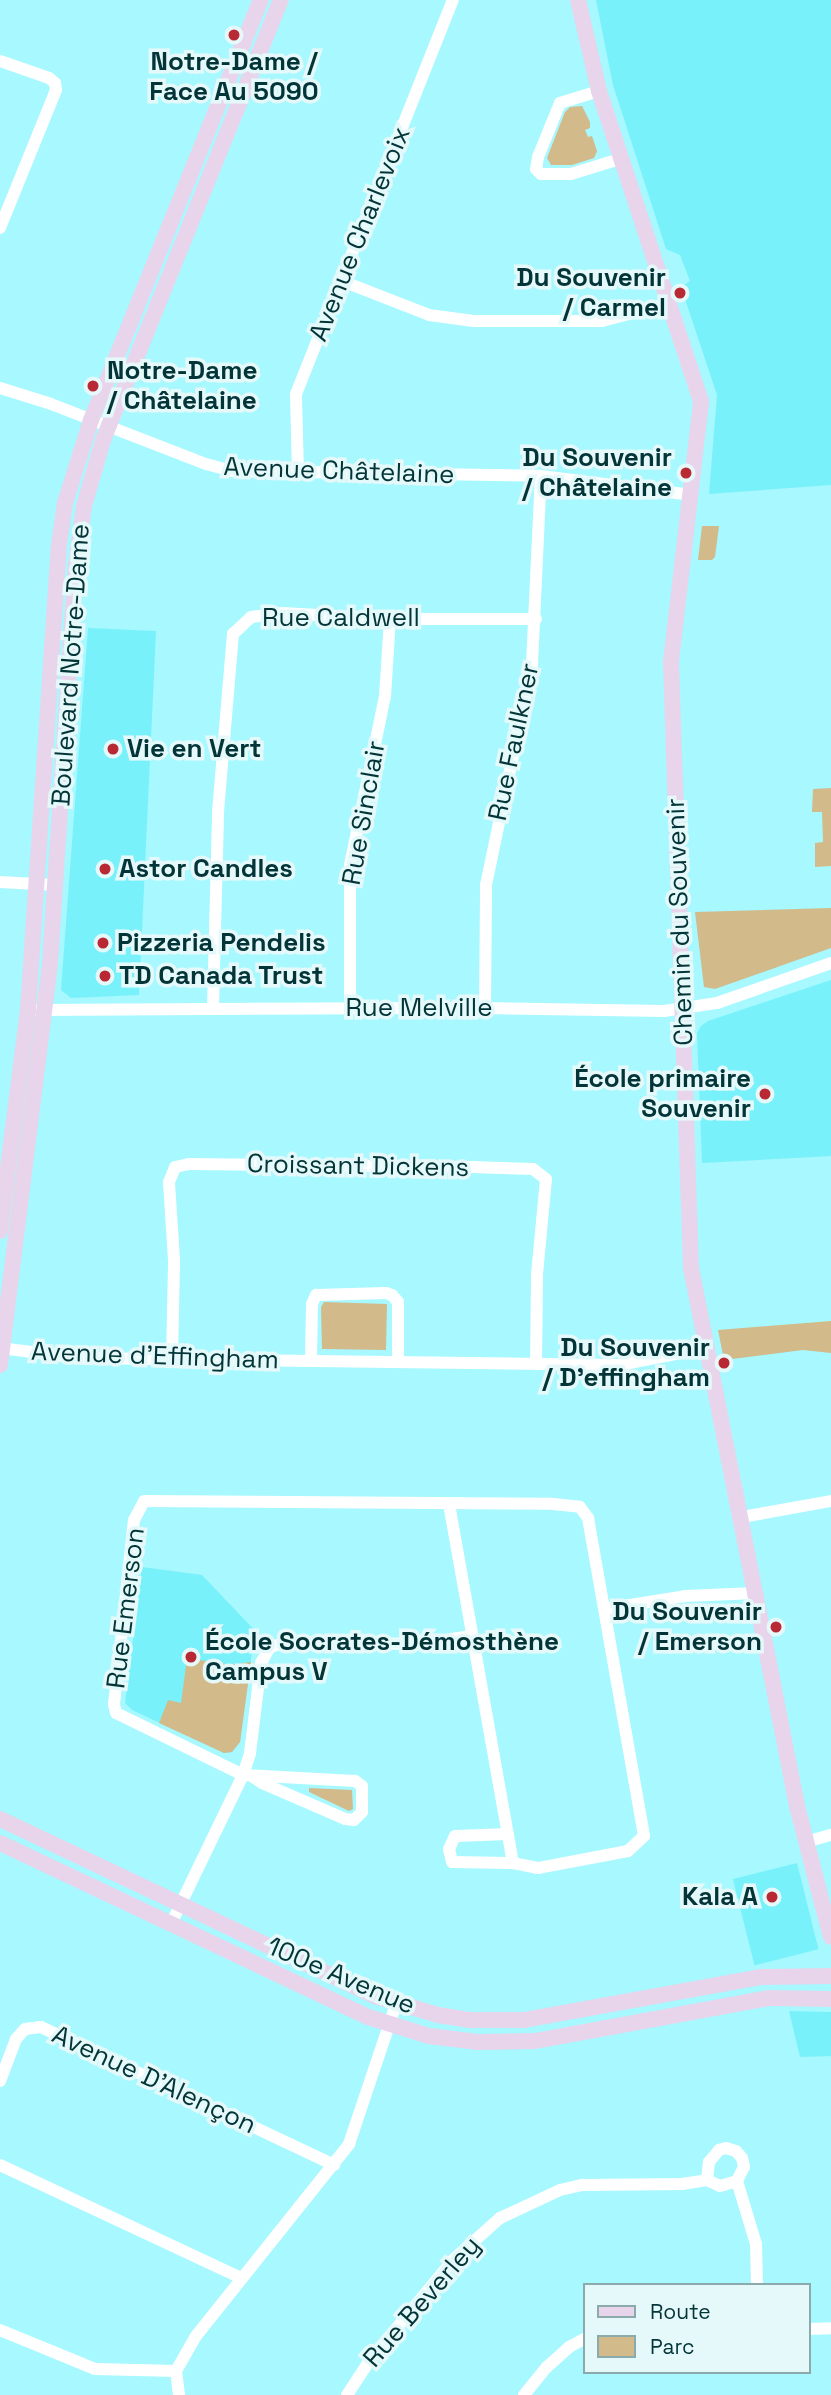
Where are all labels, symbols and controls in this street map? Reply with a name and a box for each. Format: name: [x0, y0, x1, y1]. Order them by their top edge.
marker: Notre-Dame / Face Au 5090: [226, 27, 242, 43]
place label: Notre-Dame / Face Au 5090: [149, 46, 319, 108]
street label: Avenue Charlevoix: [303, 122, 417, 346]
place label: Du Souvenir / Carmel: [516, 262, 666, 324]
marker: Du Souvenir / Carmel: [672, 285, 688, 301]
place label: Notre-Dame / Châtelaine: [107, 355, 257, 416]
marker: Notre-Dame / Châtelaine: [85, 378, 101, 394]
place label: Du Souvenir / Châtelaine: [522, 442, 672, 504]
street label: Avenue Châtelaine: [223, 451, 455, 491]
marker: Du Souvenir / Châtelaine: [678, 465, 694, 481]
street label: Boulevard Notre-Dame: [46, 523, 96, 807]
street label: Rue Caldwell: [262, 602, 420, 634]
street label: Rue Faulkner: [482, 660, 546, 824]
place label: Vie en Vert: [127, 733, 262, 765]
street label: Rue Sinclair: [336, 739, 392, 887]
marker: Vie en Vert: [105, 741, 121, 757]
street label: Chemin du Souvenir: [660, 798, 700, 1046]
place label: Astor Candles: [119, 853, 293, 885]
marker: Astor Candles: [97, 861, 113, 877]
place label: Pizzeria Pendelis: [117, 927, 326, 959]
marker: Pizzeria Pendelis: [95, 935, 111, 951]
place label: TD Canada Trust: [119, 960, 324, 992]
marker: TD Canada Trust: [97, 968, 113, 984]
street label: Rue Melville: [345, 992, 493, 1024]
place label: École primaire Souvenir: [574, 1063, 751, 1124]
marker: École primaire Souvenir: [757, 1086, 773, 1102]
street label: Croissant Dickens: [247, 1148, 469, 1184]
place label: Du Souvenir / D'effingham: [543, 1332, 710, 1394]
street label: Avenue d'Effingham: [31, 1336, 279, 1376]
marker: Du Souvenir / D'effingham: [716, 1355, 732, 1371]
street label: Rue Emerson: [101, 1526, 151, 1690]
place label: Du Souvenir / Emerson: [612, 1596, 762, 1658]
marker: Du Souvenir / Emerson: [768, 1619, 784, 1635]
place label: École Socrates-Démosthène Campus V: [205, 1626, 559, 1688]
marker: École Socrates-Démosthène Campus V: [183, 1649, 199, 1665]
place label: Kala A: [682, 1881, 758, 1913]
marker: Kala A: [764, 1889, 780, 1905]
street label: 100e Avenue: [262, 1931, 420, 2021]
street label: Avenue D'Alençon: [47, 2019, 261, 2141]
street label: Rue Beverley: [357, 2230, 487, 2374]
legend: [582, 2283, 810, 2374]
text: Route: [650, 2298, 711, 2325]
text: Parc: [650, 2333, 695, 2360]

